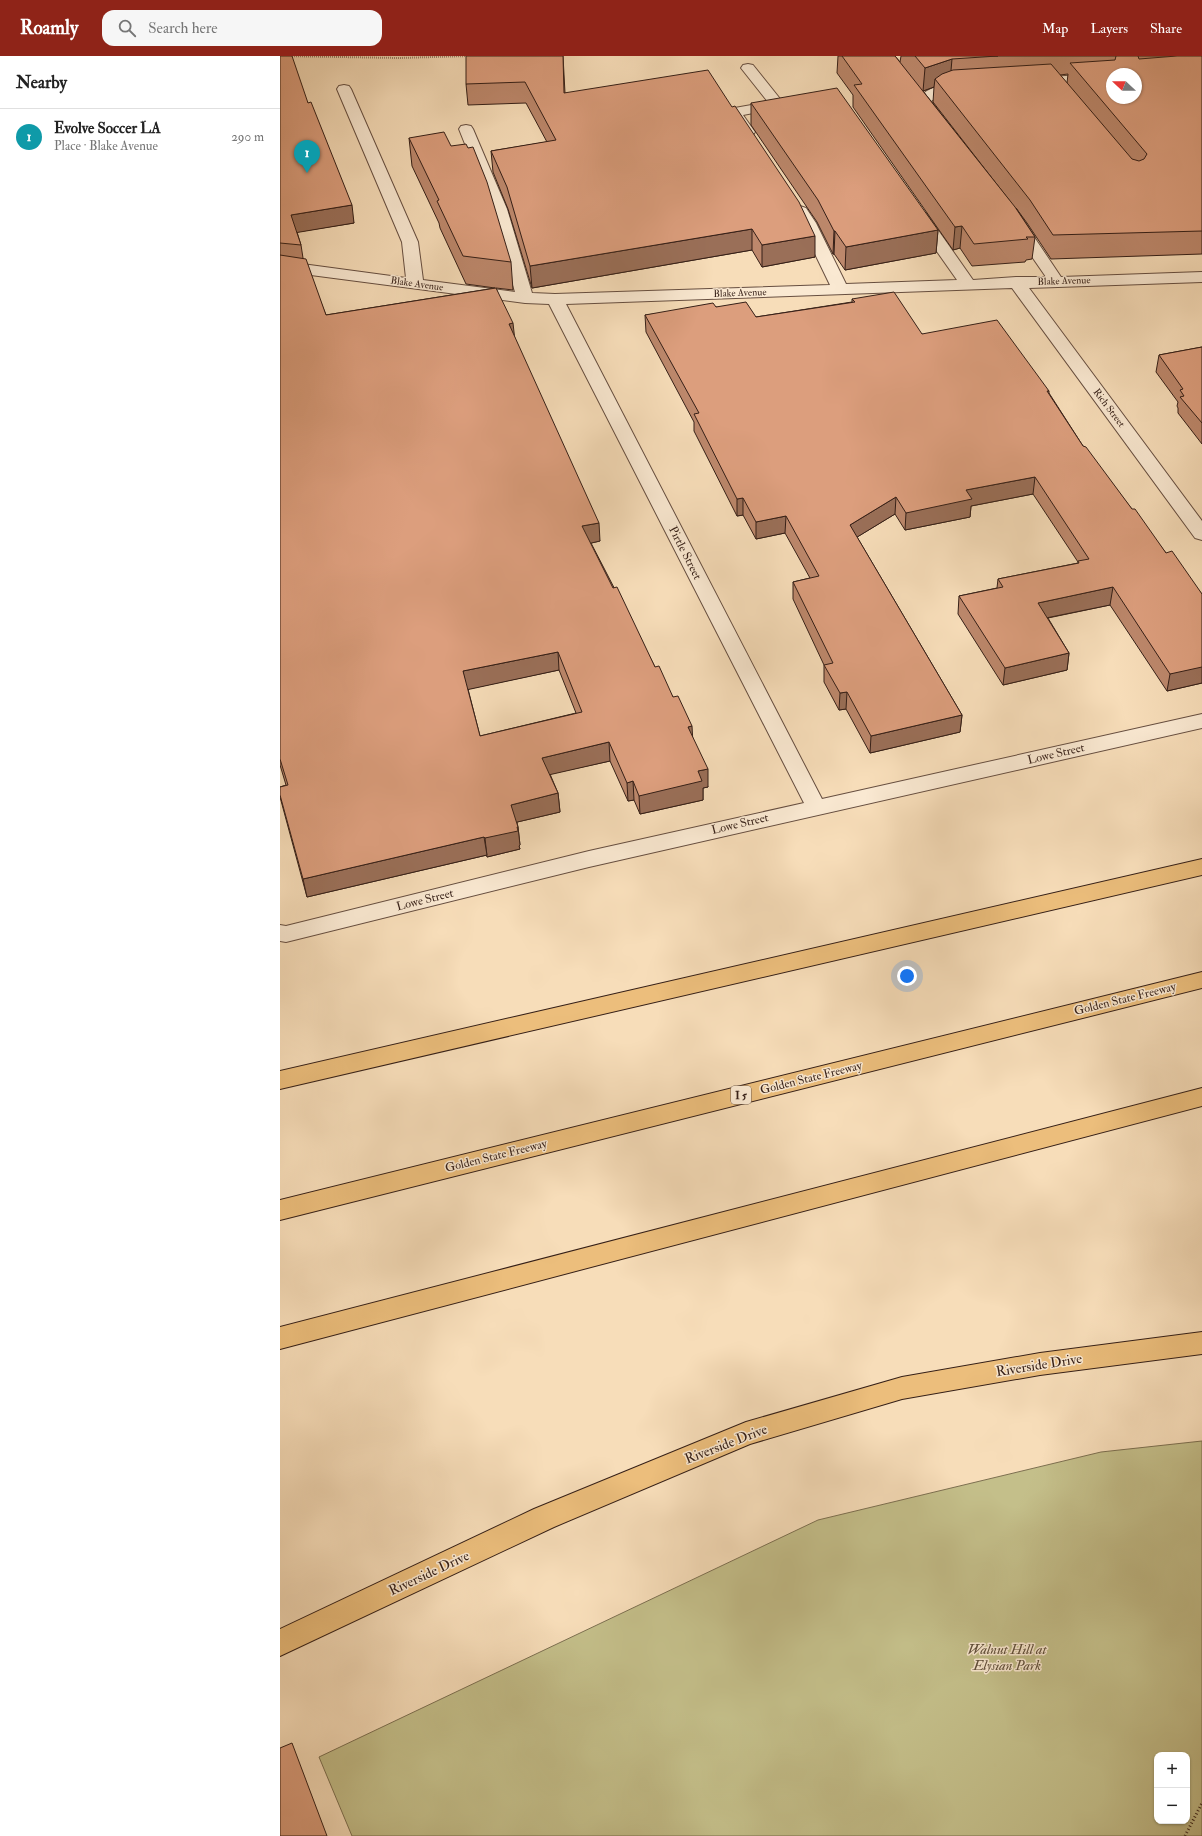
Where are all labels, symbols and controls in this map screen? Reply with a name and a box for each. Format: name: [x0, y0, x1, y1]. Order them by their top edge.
search box: [102, 10, 382, 46]
text: Roamly: [20, 16, 78, 40]
icon: search: [116, 17, 138, 39]
text: Search here: [148, 19, 218, 38]
text: Map: [1042, 20, 1068, 37]
text: Layers: [1090, 20, 1128, 37]
text: Share: [1150, 20, 1182, 37]
north arrow: [1106, 68, 1142, 104]
text: Nearby: [16, 72, 67, 93]
text: Evolve Soccer LA: [54, 119, 161, 138]
text: 1: [27, 129, 31, 145]
text: 290 m: [231, 129, 264, 145]
text: Place · Blake Avenue: [54, 138, 158, 154]
pin: 1: [294, 140, 320, 173]
street label: Blake Avenue: [390, 274, 444, 294]
street label: Blake Avenue: [1037, 274, 1091, 288]
street label: Blake Avenue: [713, 286, 767, 300]
street label: Rich Street: [1091, 386, 1128, 430]
street label: Pirtle Street: [665, 524, 705, 582]
street label: Lowe Street: [1026, 740, 1086, 768]
street label: Lowe Street: [710, 810, 770, 838]
street label: Lowe Street: [395, 886, 455, 914]
your location: [897, 966, 917, 986]
street label: Golden State Freeway: [1072, 979, 1178, 1019]
street label: Golden State Freeway: [758, 1058, 864, 1098]
road number: I 5: [731, 1086, 751, 1104]
street label: Golden State Freeway: [443, 1136, 549, 1176]
street label: Riverside Drive: [995, 1350, 1083, 1380]
street label: Riverside Drive: [682, 1420, 770, 1468]
street label: Riverside Drive: [386, 1547, 472, 1599]
park label: Walnut Hill at Elysian Park: [968, 1641, 1047, 1674]
map controls: [1154, 1752, 1190, 1824]
button: +: [1154, 1752, 1190, 1788]
button: −: [1154, 1788, 1190, 1824]

